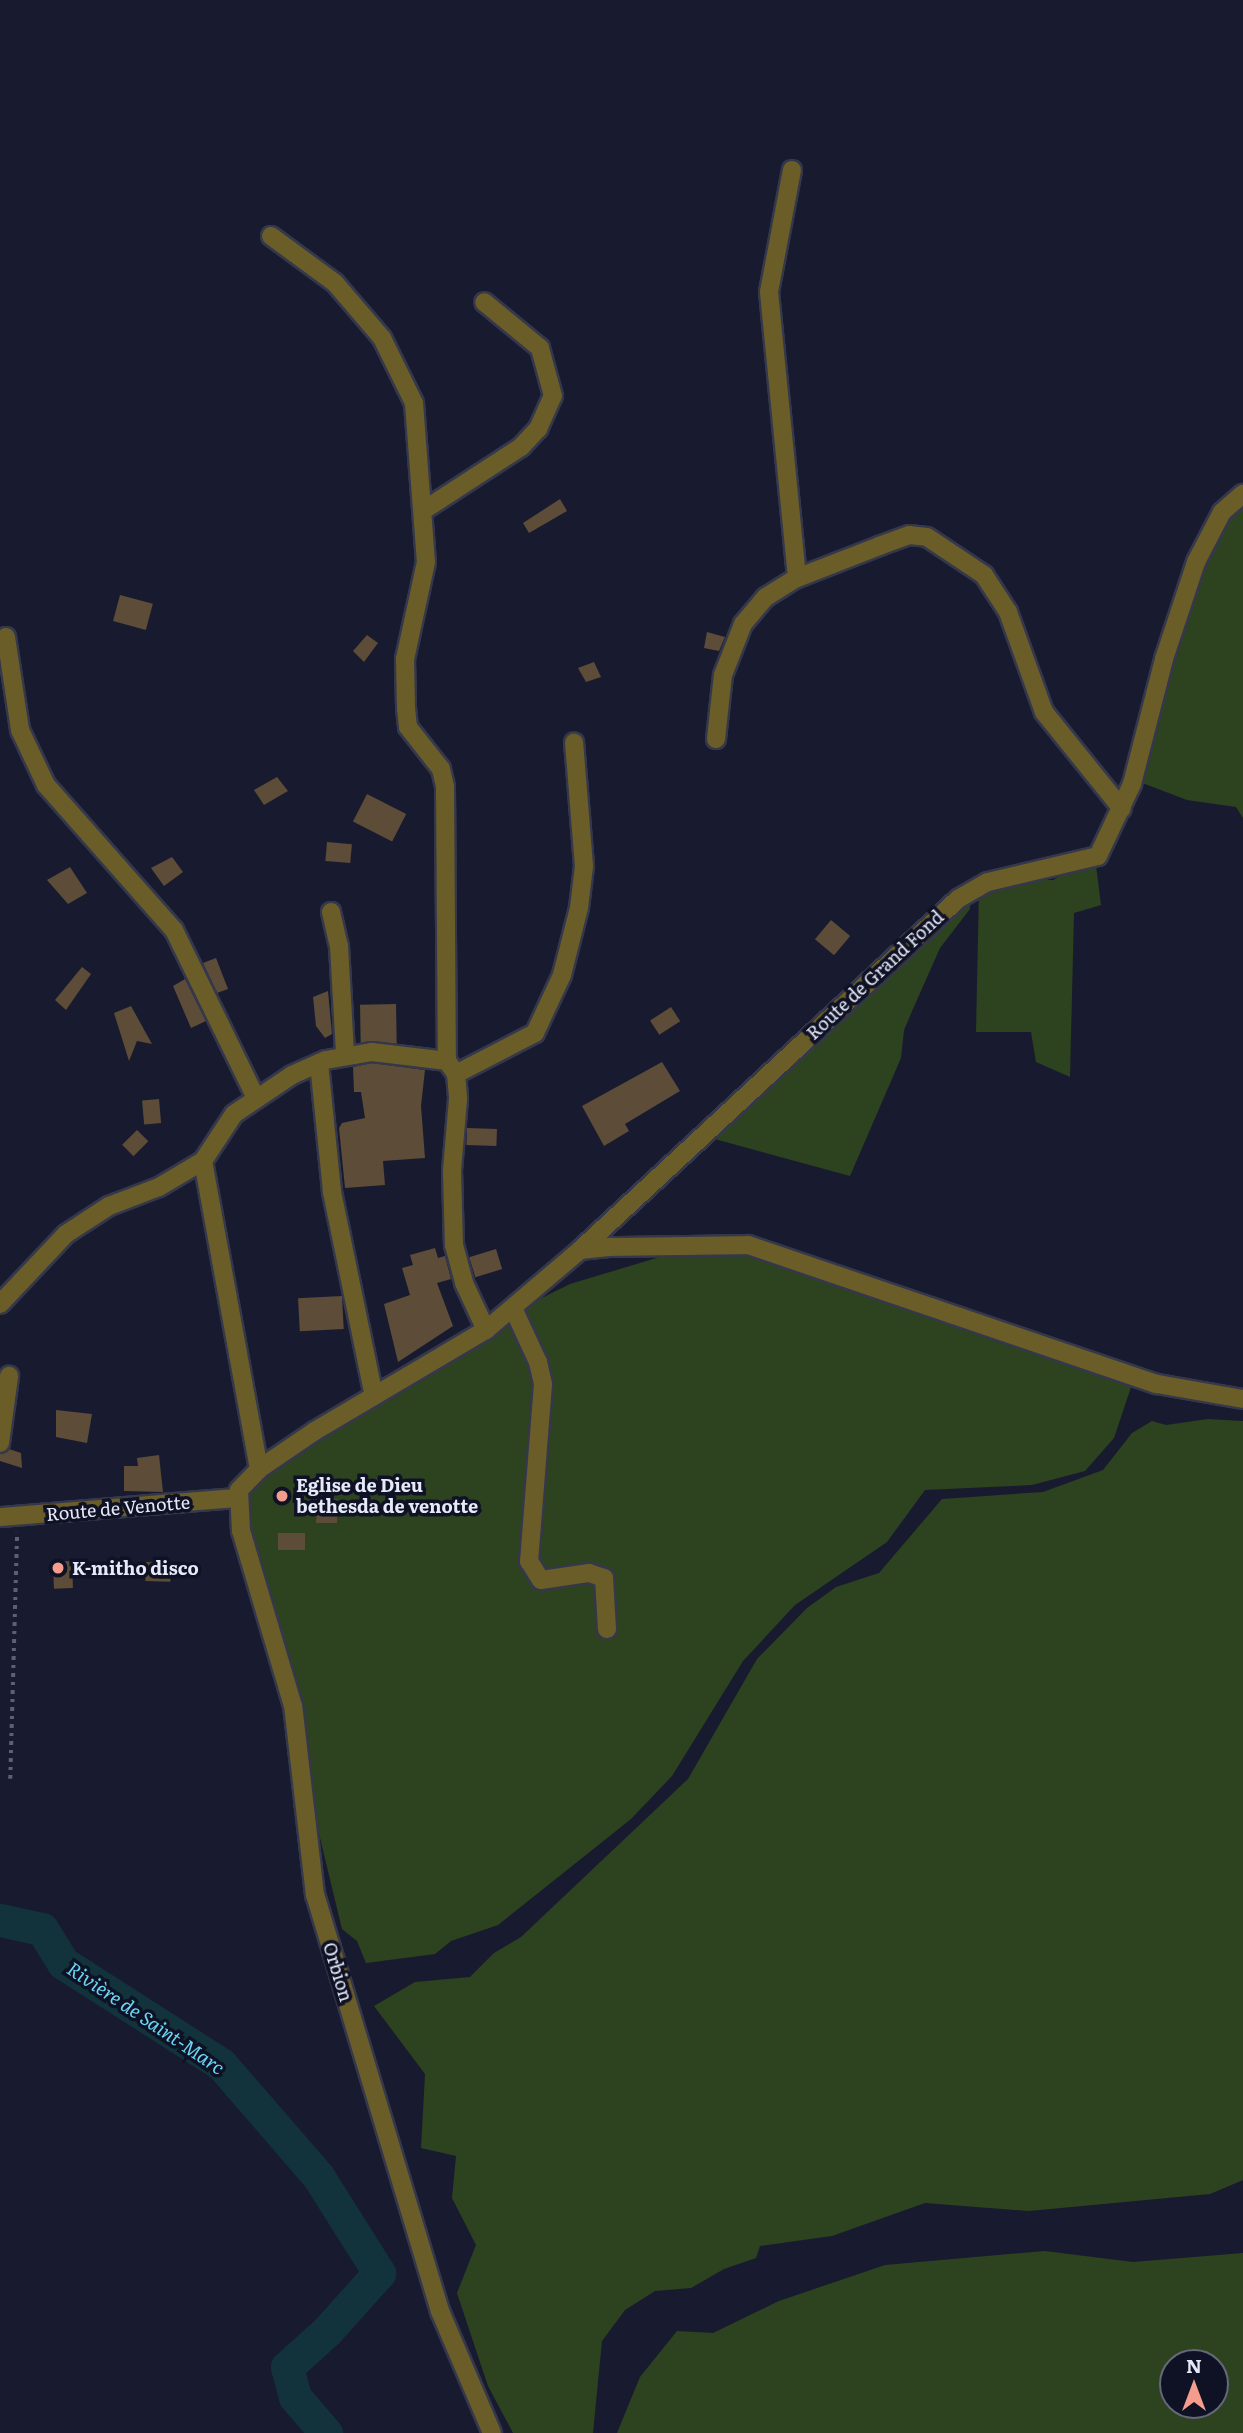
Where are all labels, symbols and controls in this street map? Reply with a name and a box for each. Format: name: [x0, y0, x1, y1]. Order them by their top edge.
street label: Route de Grand Fond: [802, 906, 948, 1044]
place label: Eglise de Dieu bethesda de venotte: [296, 1475, 478, 1518]
marker: Eglise de Dieu bethesda de venotte: [274, 1488, 290, 1504]
street label: Route de Venotte: [45, 1491, 191, 1525]
place label: K-mitho disco: [72, 1557, 199, 1579]
marker: K-mitho disco: [50, 1560, 66, 1576]
street label: Orbion: [319, 1940, 357, 2004]
water label: Rivière de Saint-Marc: [63, 1957, 229, 2079]
north arrow: [1159, 2349, 1229, 2419]
text: N: [1186, 2351, 1202, 2379]

